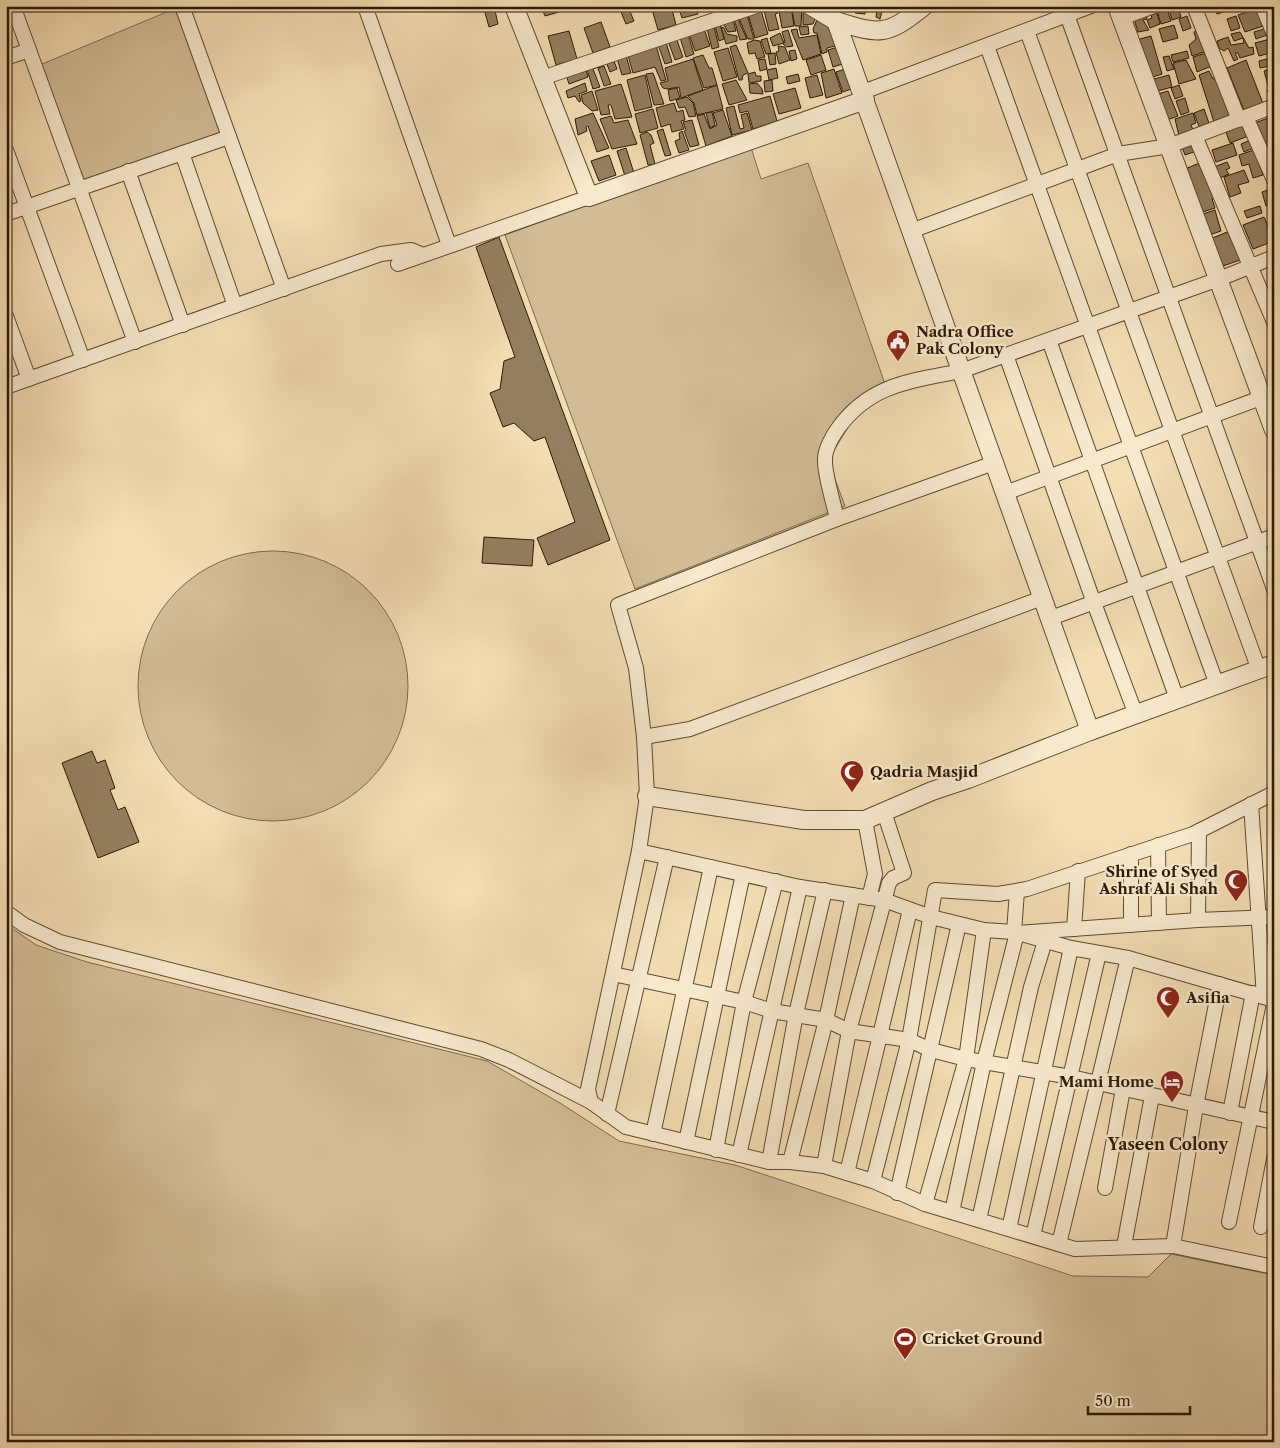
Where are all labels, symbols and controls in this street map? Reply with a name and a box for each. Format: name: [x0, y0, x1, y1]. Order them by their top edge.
place label: Nadra Office Pak Colony: [916, 322, 1014, 358]
public building icon: Nadra Office Pak Colony: [885, 328, 911, 362]
mosque icon: Qadria Masjid: [839, 759, 865, 793]
place label: Qadria Masjid: [870, 762, 978, 781]
place label: Shrine of Syed Ashraf Ali Shah: [1098, 862, 1219, 898]
mosque icon: Shrine of Syed Ashraf Ali Shah: [1223, 868, 1249, 902]
mosque icon: Asifia: [1155, 985, 1181, 1019]
place label: Asifia: [1185, 988, 1230, 1007]
hotel icon: Mami Home: [1159, 1069, 1185, 1103]
place label: Mami Home: [1059, 1072, 1154, 1091]
district label: Yaseen Colony: [1107, 1134, 1229, 1154]
sports icon: Cricket Ground: [892, 1326, 918, 1360]
place label: Cricket Ground: [922, 1329, 1043, 1348]
scale bar: [1088, 1383, 1190, 1415]
text: 50 m: [1095, 1391, 1131, 1410]

